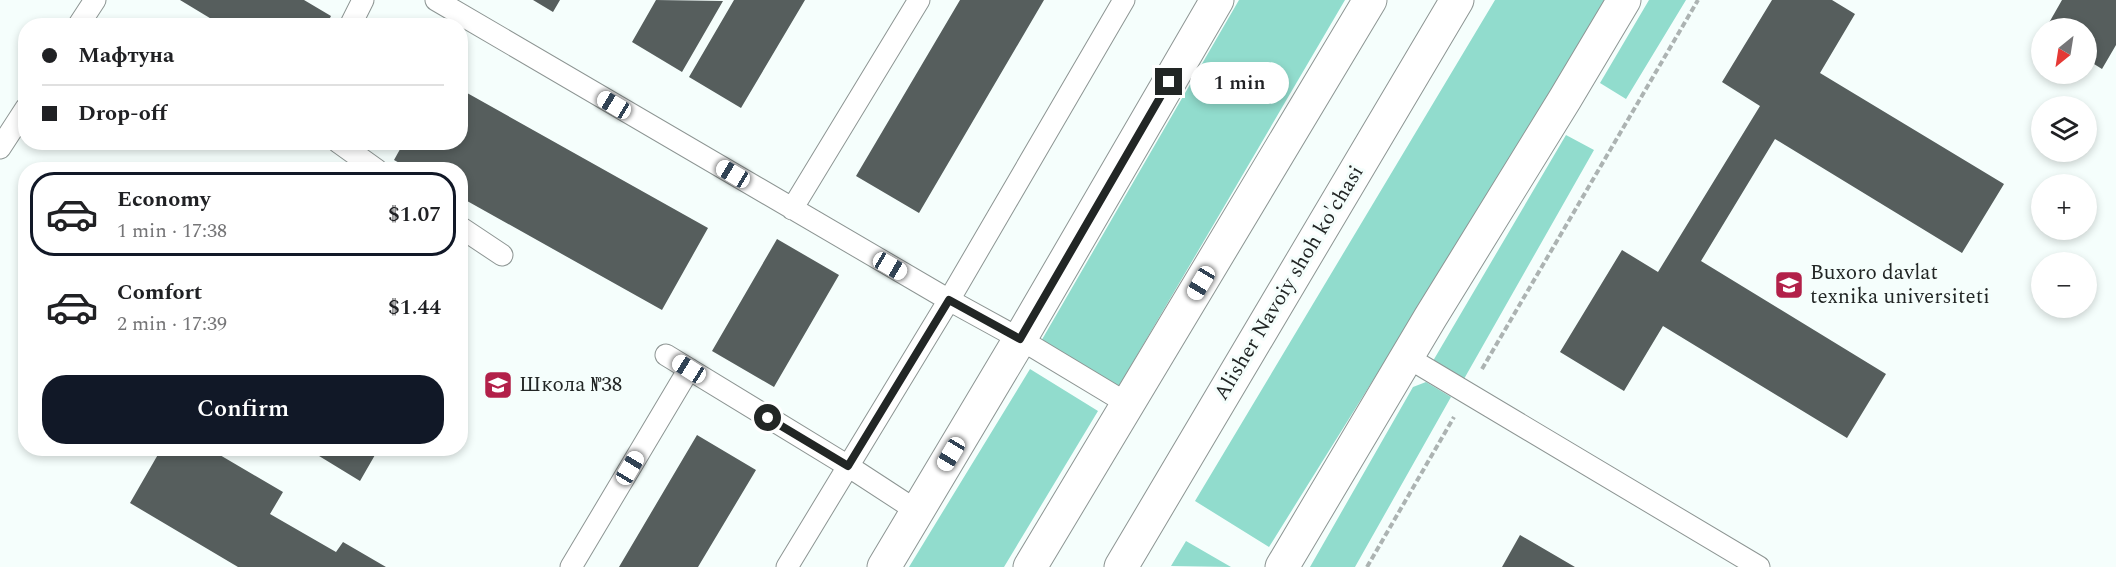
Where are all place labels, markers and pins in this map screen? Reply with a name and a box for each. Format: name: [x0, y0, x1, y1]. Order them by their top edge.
place label: Buxoro davlat texnika universiteti: [1810, 257, 1990, 313]
school or university icon: Buxoro davlat texnika universiteti: [1773, 269, 1805, 301]
school or university icon: Школа №38: [482, 369, 514, 401]
place label: Школа №38: [519, 369, 622, 401]

